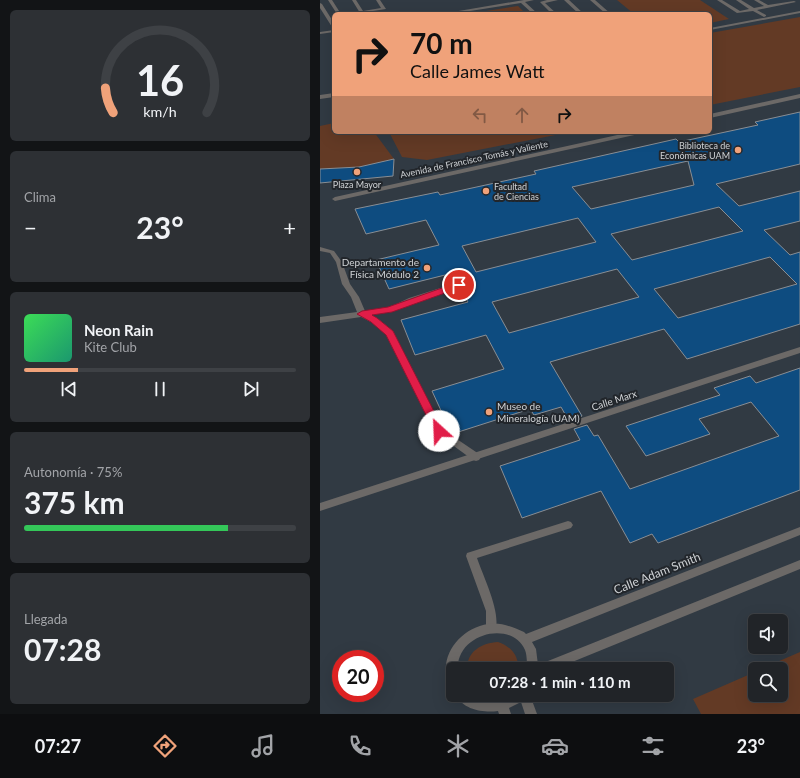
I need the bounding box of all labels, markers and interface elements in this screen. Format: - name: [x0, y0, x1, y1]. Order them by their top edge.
- text: 70 m: [410, 26, 473, 60]
- icon: right: [344, 28, 396, 80]
- text: 16: [136, 55, 184, 105]
- text: Calle James Watt: [410, 60, 544, 82]
- text: km/h: [143, 103, 177, 120]
- icon: left: [469, 104, 491, 126]
- icon: ahead: [511, 104, 533, 126]
- icon: right: [553, 104, 575, 126]
- street label: Avenida de Francisco Tomás y Valiente: [399, 138, 549, 180]
- place label: Biblioteca de Económicas UAM: [660, 140, 730, 161]
- marker: Biblioteca de Económicas UAM: [733, 145, 743, 155]
- marker: Plaza Mayor: [352, 167, 362, 177]
- place label: Plaza Mayor: [333, 179, 382, 190]
- place label: Facultad de Ciencias: [494, 181, 539, 202]
- marker: Facultad de Ciencias: [481, 186, 491, 196]
- text: Clima: [24, 189, 56, 205]
- text: 23°: [136, 209, 184, 245]
- text: −: [24, 214, 37, 241]
- text: +: [283, 214, 296, 241]
- place label: Departamento de Física Módulo 2: [342, 256, 419, 280]
- marker: Departamento de Física Módulo 2: [422, 263, 432, 273]
- pin: [442, 268, 476, 302]
- icon: arrive: [448, 274, 470, 296]
- text: Neon Rain: [84, 321, 153, 339]
- text: Kite Club: [84, 339, 137, 355]
- icon: previous: [58, 378, 80, 400]
- icon: pause: [149, 378, 171, 400]
- icon: next: [240, 378, 262, 400]
- street label: Calle Marx: [590, 387, 638, 413]
- place label: Museo de Mineralogía (UAM): [497, 400, 580, 424]
- marker: Museo de Mineralogía (UAM): [484, 407, 494, 417]
- position arrow: [418, 410, 460, 452]
- text: Autonomía · 75%: [24, 464, 122, 480]
- text: 375 km: [24, 484, 125, 520]
- street label: Calle Adam Smith: [611, 549, 703, 597]
- text: Llegada: [24, 611, 68, 627]
- map controls: [748, 614, 788, 702]
- button: sound: [748, 614, 788, 654]
- text: 07:28: [24, 631, 101, 667]
- speed limit sign: 20: [332, 650, 384, 702]
- button: search: [748, 662, 788, 702]
- text: 07:28 · 1 min · 110 m: [490, 673, 630, 691]
- icon: directions: [151, 732, 179, 760]
- icon: music: [249, 732, 277, 760]
- icon: phone: [346, 732, 374, 760]
- icon: climate: [444, 732, 472, 760]
- icon: car: [541, 732, 569, 760]
- icon: filters: [639, 732, 667, 760]
- text: 07:27: [35, 735, 81, 757]
- text: 23°: [737, 735, 765, 757]

